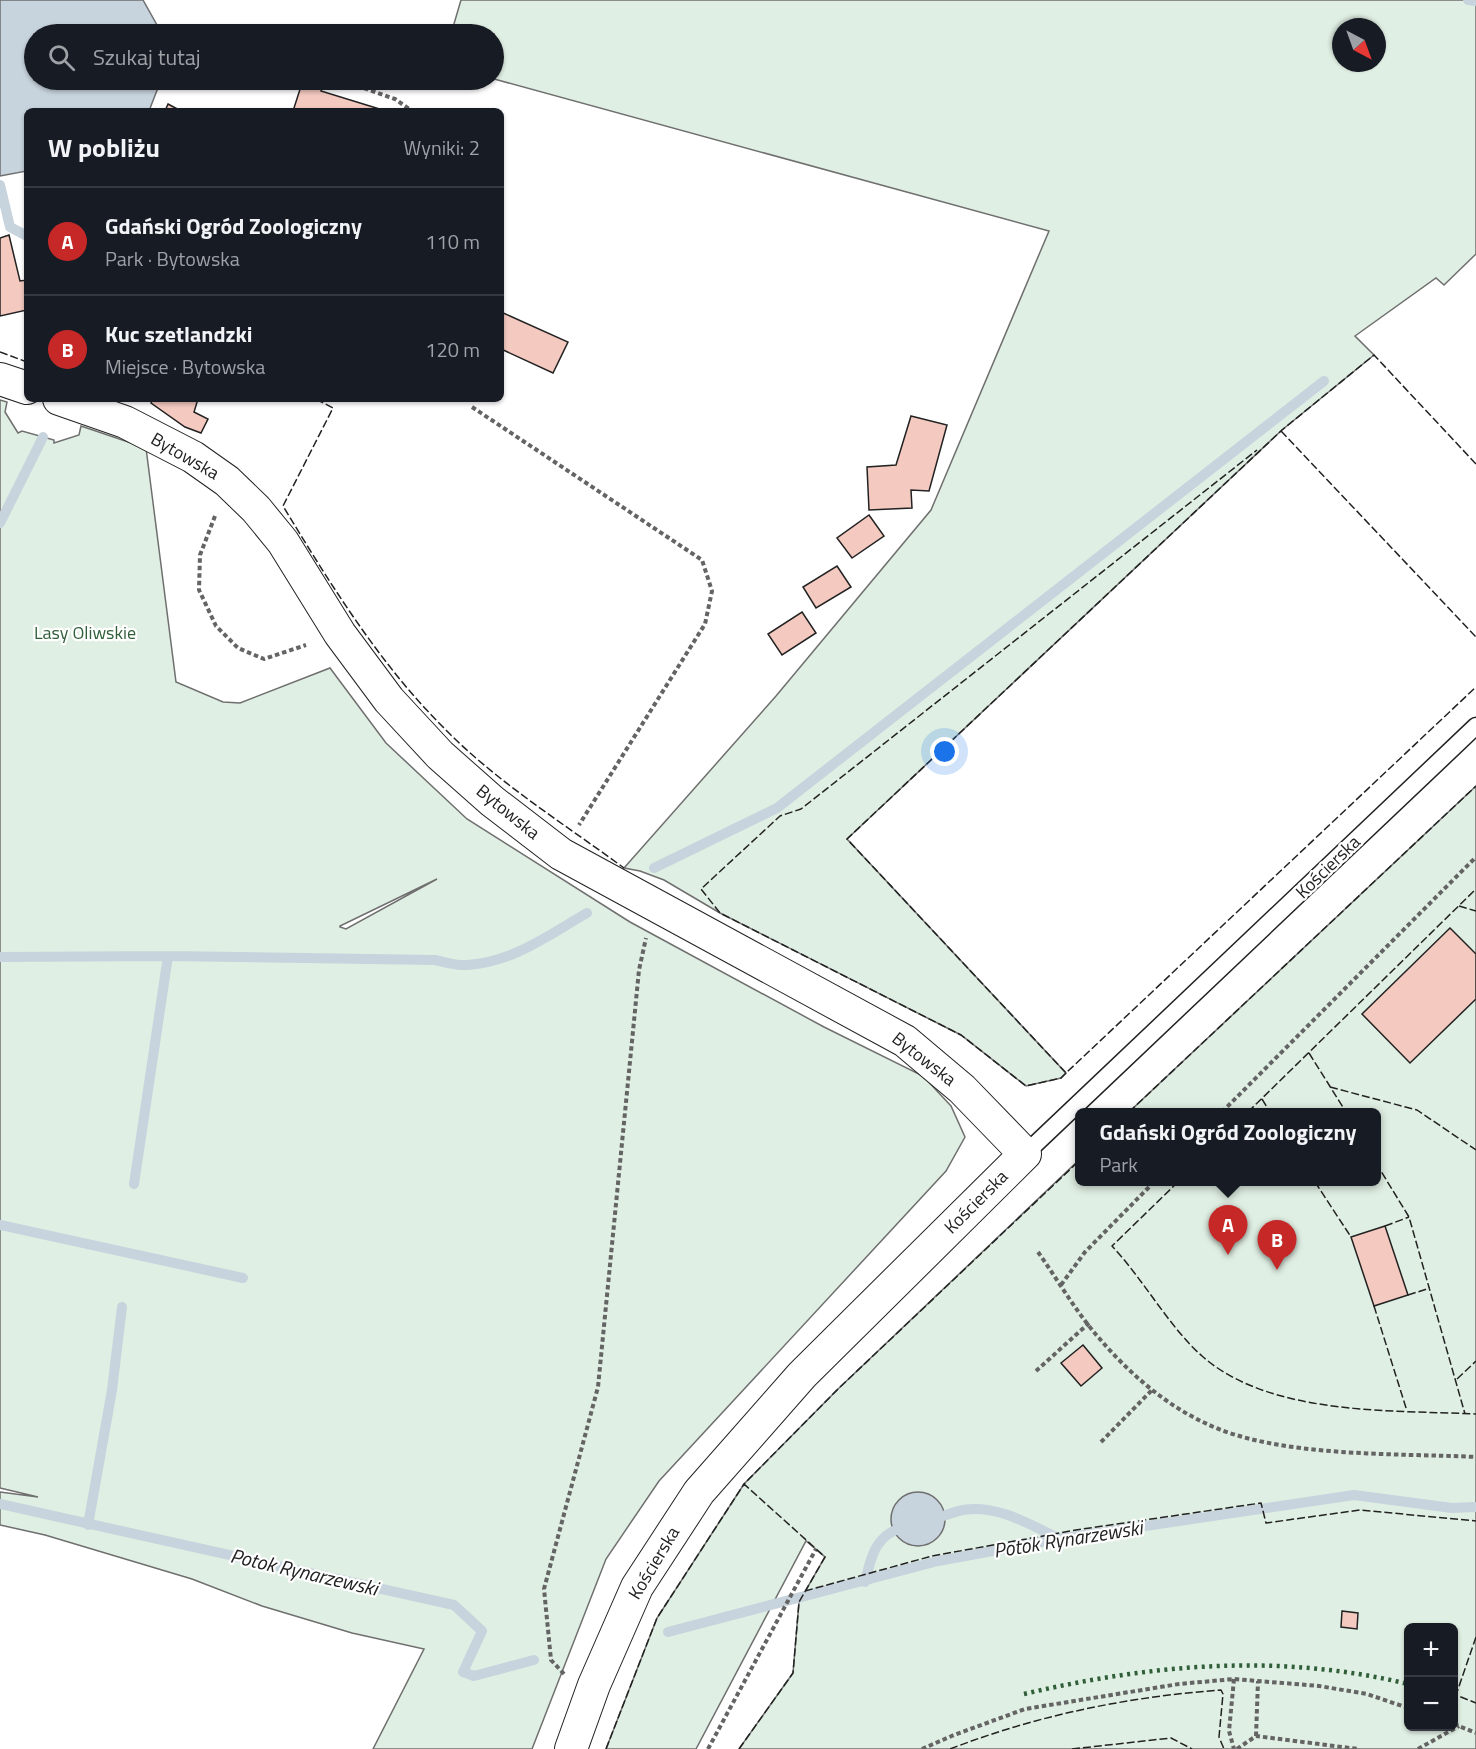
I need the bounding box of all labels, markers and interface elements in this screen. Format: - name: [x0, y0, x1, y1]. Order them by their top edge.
- north arrow: [1332, 18, 1386, 72]
- search box: [24, 24, 504, 90]
- text: Szukaj tutaj: [93, 40, 201, 74]
- icon: search: [45, 41, 78, 74]
- text: W pobliżu: [48, 128, 160, 167]
- text: Wyniki: 2: [404, 132, 480, 163]
- text: Gdański Ogród Zoologiczny: [105, 209, 362, 243]
- text: A: [61, 226, 74, 257]
- text: 110 m: [425, 226, 480, 257]
- text: Park · Bytowska: [105, 243, 240, 274]
- text: Kuc szetlandzki: [105, 317, 253, 351]
- text: B: [61, 334, 74, 365]
- text: 120 m: [425, 334, 480, 365]
- text: Miejsce · Bytowska: [105, 351, 265, 382]
- street label: Bytowska: [146, 425, 224, 486]
- park label: Lasy Oliwskie: [34, 619, 136, 646]
- your location: [930, 737, 959, 766]
- street label: Bytowska: [471, 778, 546, 846]
- street label: Kościerska: [1289, 829, 1366, 904]
- street label: Bytowska: [886, 1025, 962, 1092]
- popup: [1075, 1108, 1381, 1186]
- text: Gdański Ogród Zoologiczny: [1100, 1115, 1356, 1149]
- text: Park: [1100, 1149, 1138, 1180]
- street label: Kościerska: [937, 1163, 1014, 1240]
- pin: A: [1208, 1206, 1248, 1255]
- pin: B: [1258, 1220, 1296, 1270]
- water label: Potok Rynarzewski: [991, 1511, 1147, 1566]
- street label: Kościerska: [621, 1521, 686, 1604]
- water label: Potok Rynarzewski: [227, 1539, 384, 1604]
- map controls: [1404, 1623, 1458, 1731]
- button: +: [1404, 1623, 1458, 1677]
- button: −: [1404, 1677, 1458, 1731]

